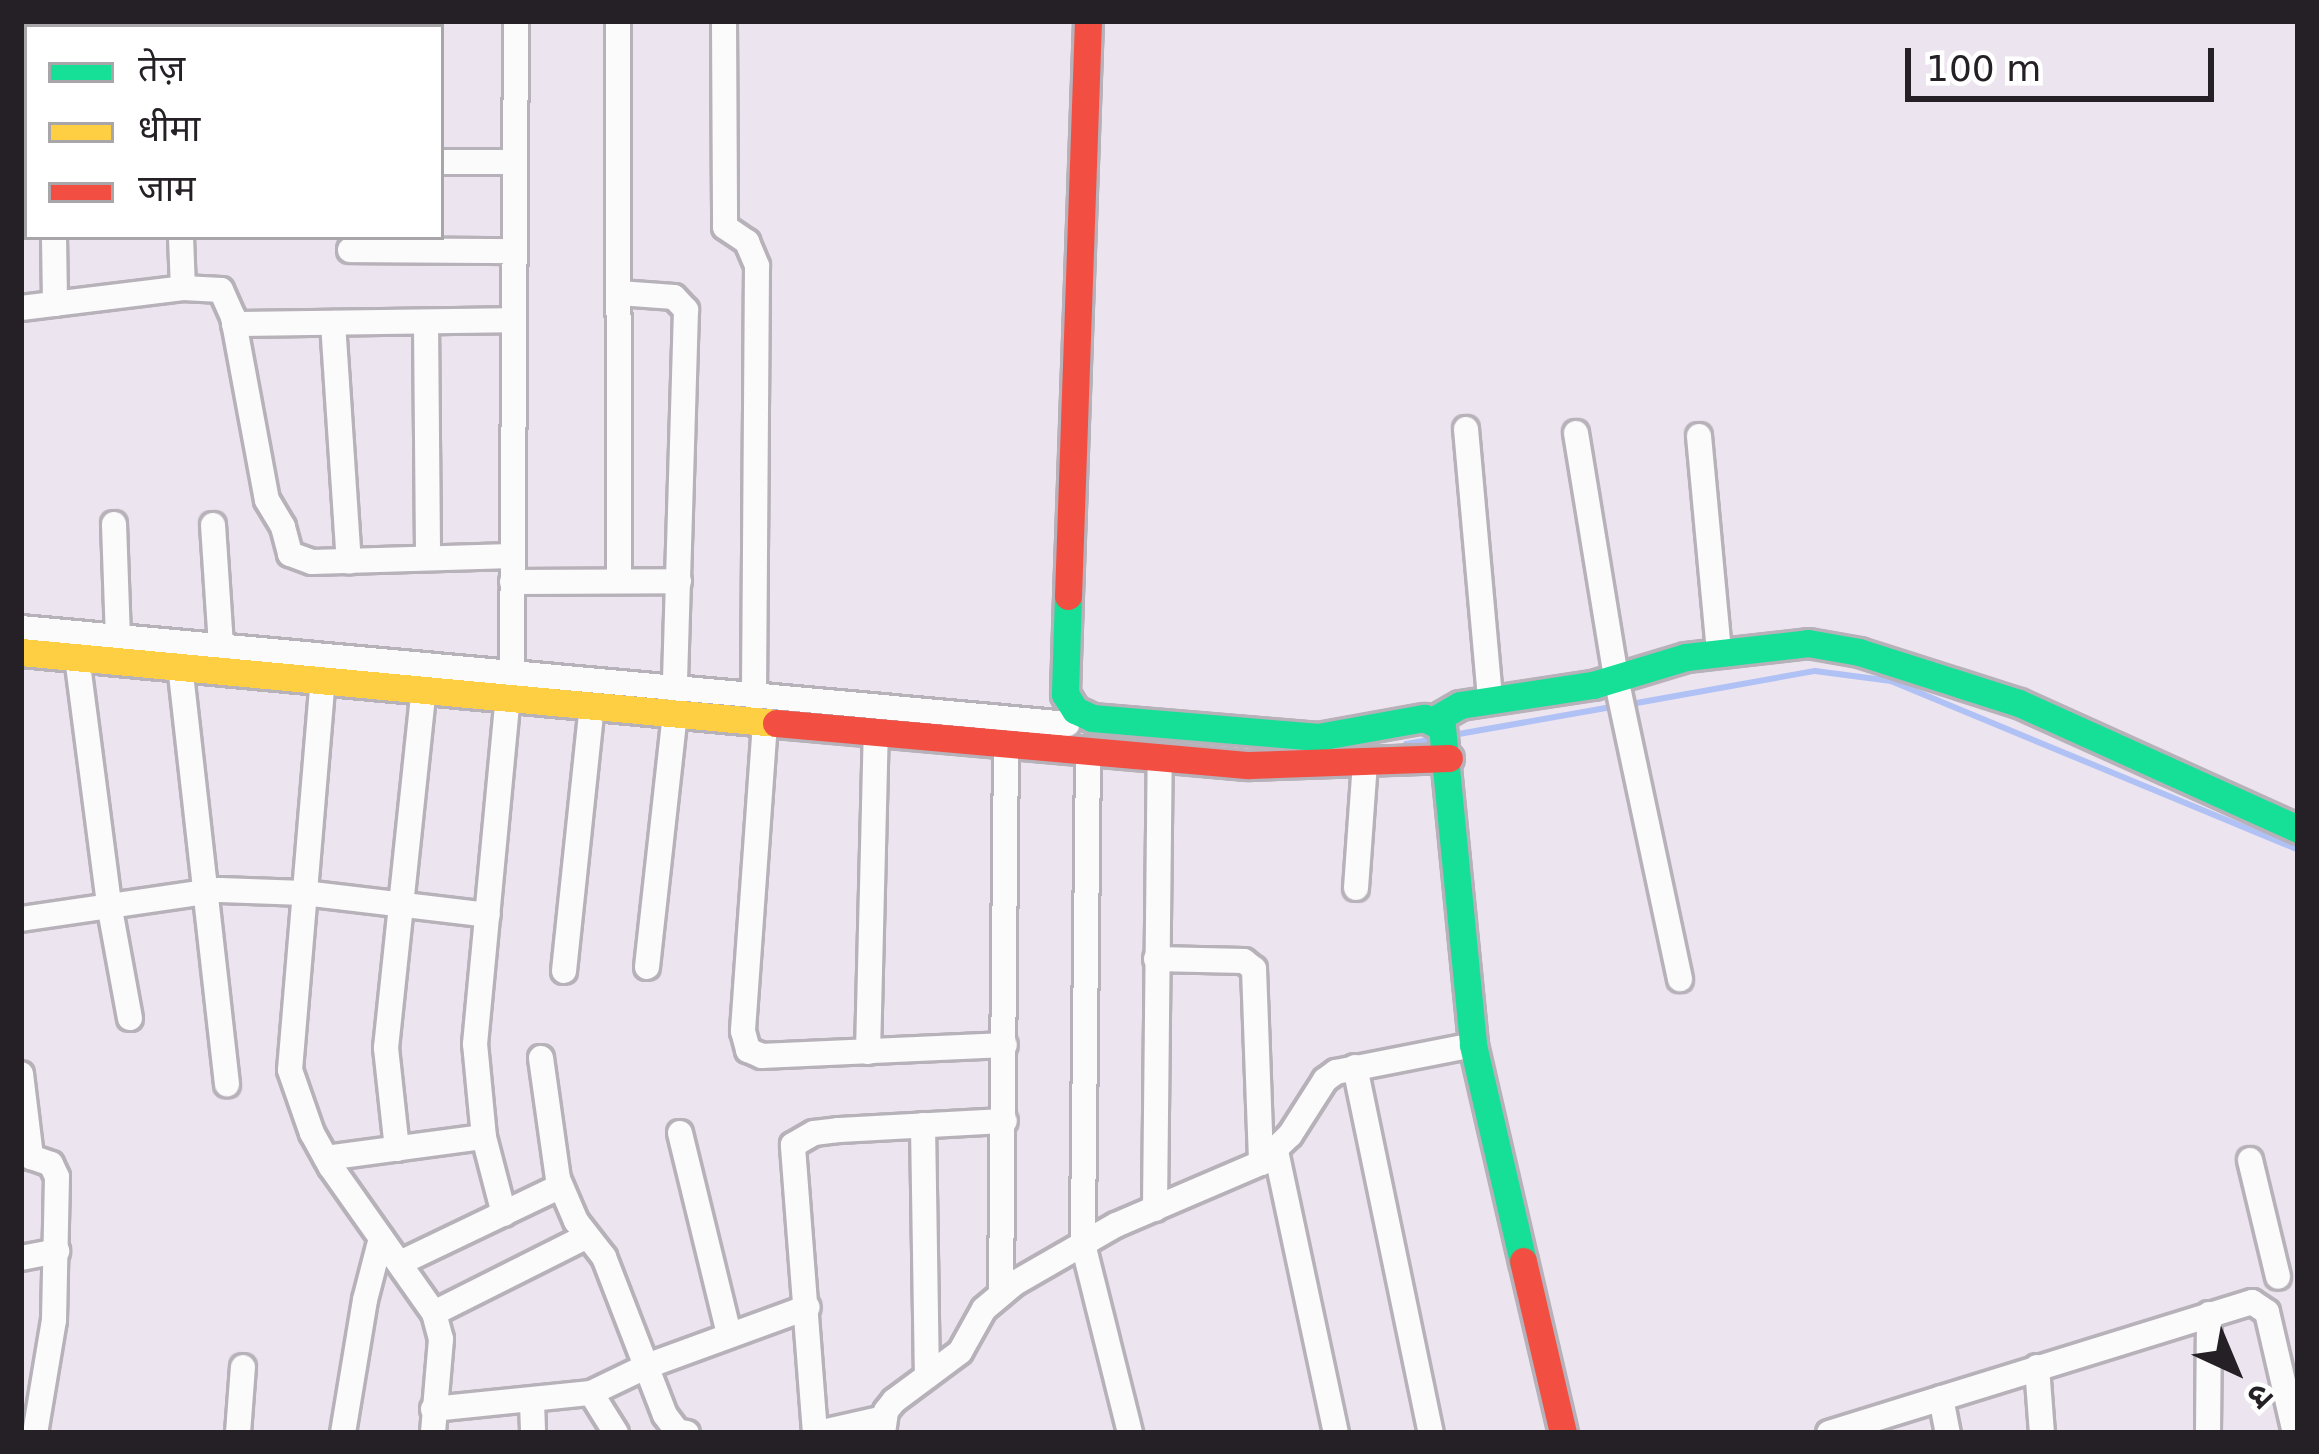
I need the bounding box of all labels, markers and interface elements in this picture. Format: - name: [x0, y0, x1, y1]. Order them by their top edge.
- legend: [24, 24, 444, 240]
- scale bar: [1911, 24, 2220, 98]
- text: तेज़: [138, 48, 185, 89]
- text: 100 m: [1926, 48, 2041, 89]
- text: धीमा: [138, 108, 200, 149]
- text: जाम: [138, 168, 196, 209]
- north arrow: [2175, 1310, 2295, 1430]
- text: उ: [2240, 1376, 2281, 1417]

